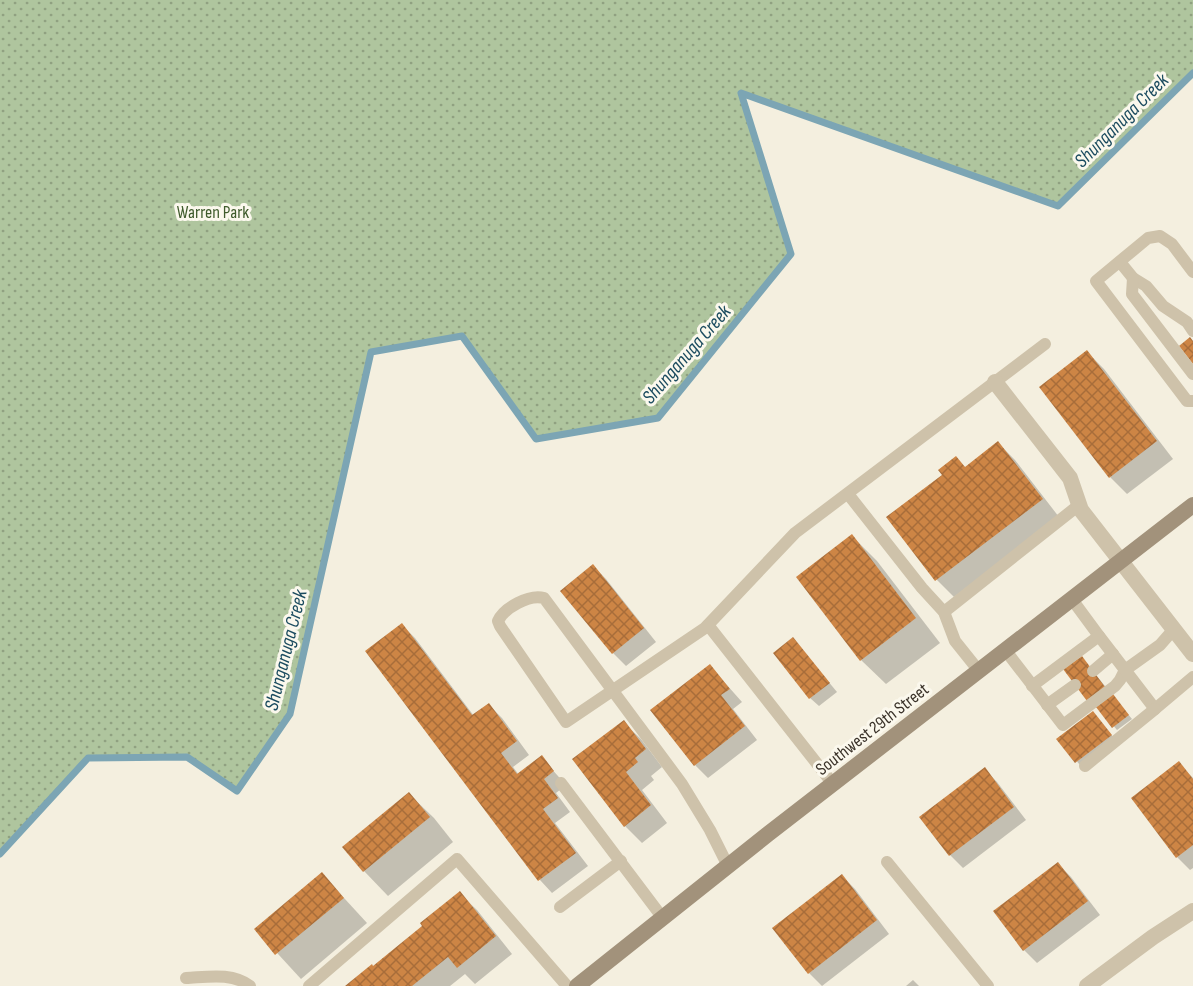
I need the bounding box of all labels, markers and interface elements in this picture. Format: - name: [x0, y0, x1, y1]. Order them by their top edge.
- water label: Shunganuga Creek: [1070, 68, 1174, 173]
- park label: Warren Park: [177, 202, 249, 223]
- water label: Shunganuga Creek: [637, 300, 737, 409]
- water label: Shunganuga Creek: [259, 587, 313, 713]
- street label: Southwest 29th Street: [812, 678, 933, 780]

